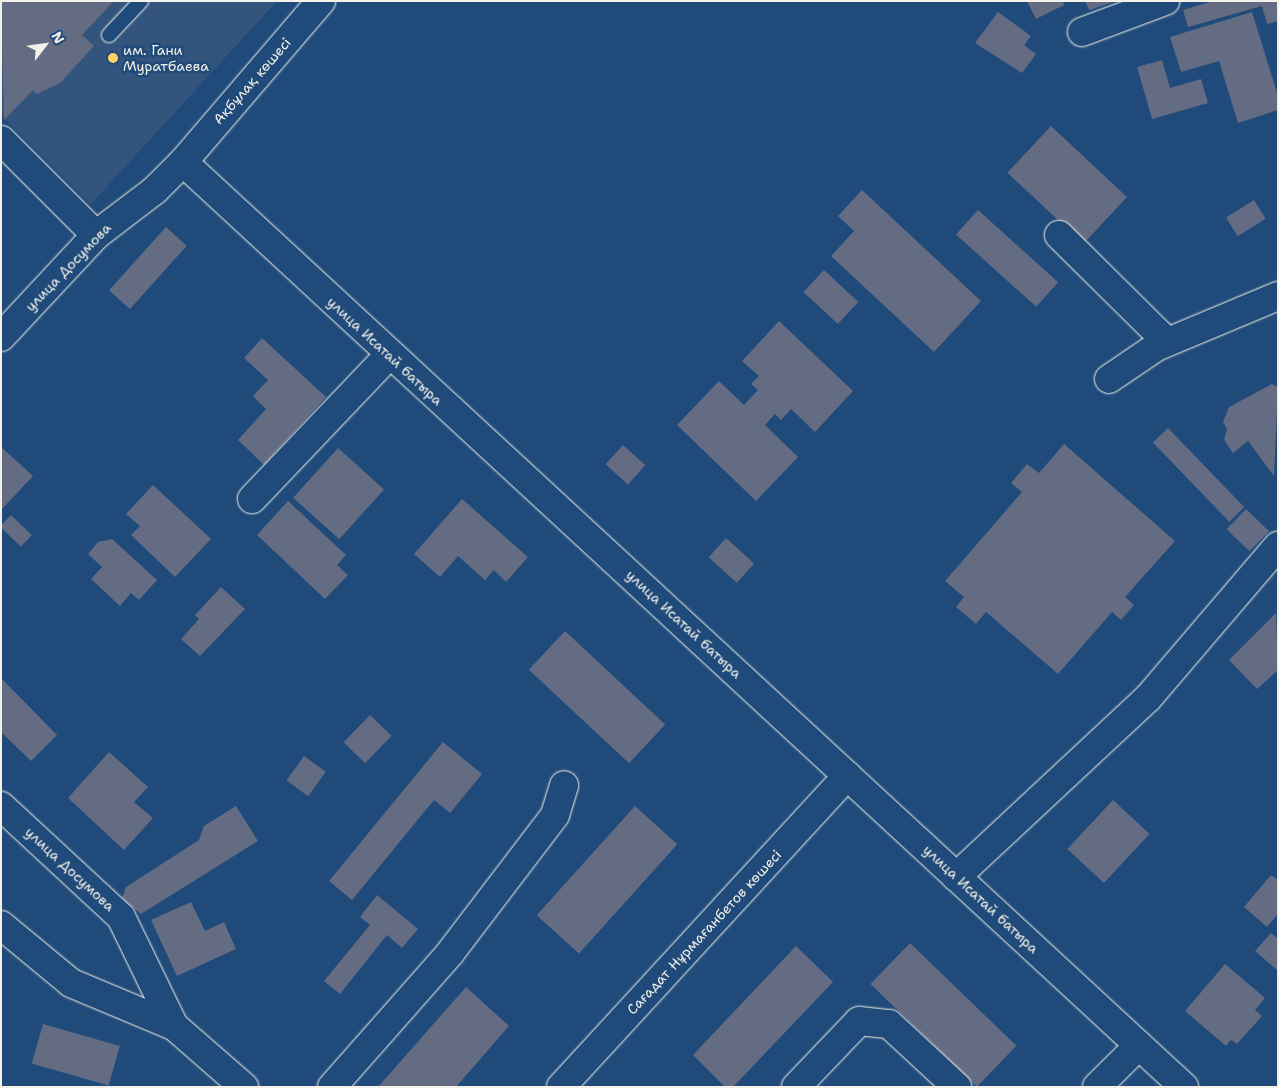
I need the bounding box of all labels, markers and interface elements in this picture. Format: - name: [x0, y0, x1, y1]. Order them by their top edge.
- north arrow: [20, 20, 70, 70]
- text: N: [47, 28, 69, 47]
- street label: Ақбұлақ көшесі: [210, 34, 294, 128]
- place label: им. Гани Муратбаева: [123, 42, 209, 74]
- marker: им. Гани Муратбаева: [107, 52, 119, 64]
- street label: улица Досумова: [22, 219, 114, 315]
- street label: улица Исатай батыра: [324, 293, 446, 409]
- street label: улица Исатай батыра: [623, 566, 745, 682]
- street label: улица Досумова: [22, 823, 118, 915]
- street label: улица Исатай батыра: [920, 841, 1042, 957]
- street label: Сағадат Нұрмағанбетов көшесі: [623, 846, 785, 1018]

